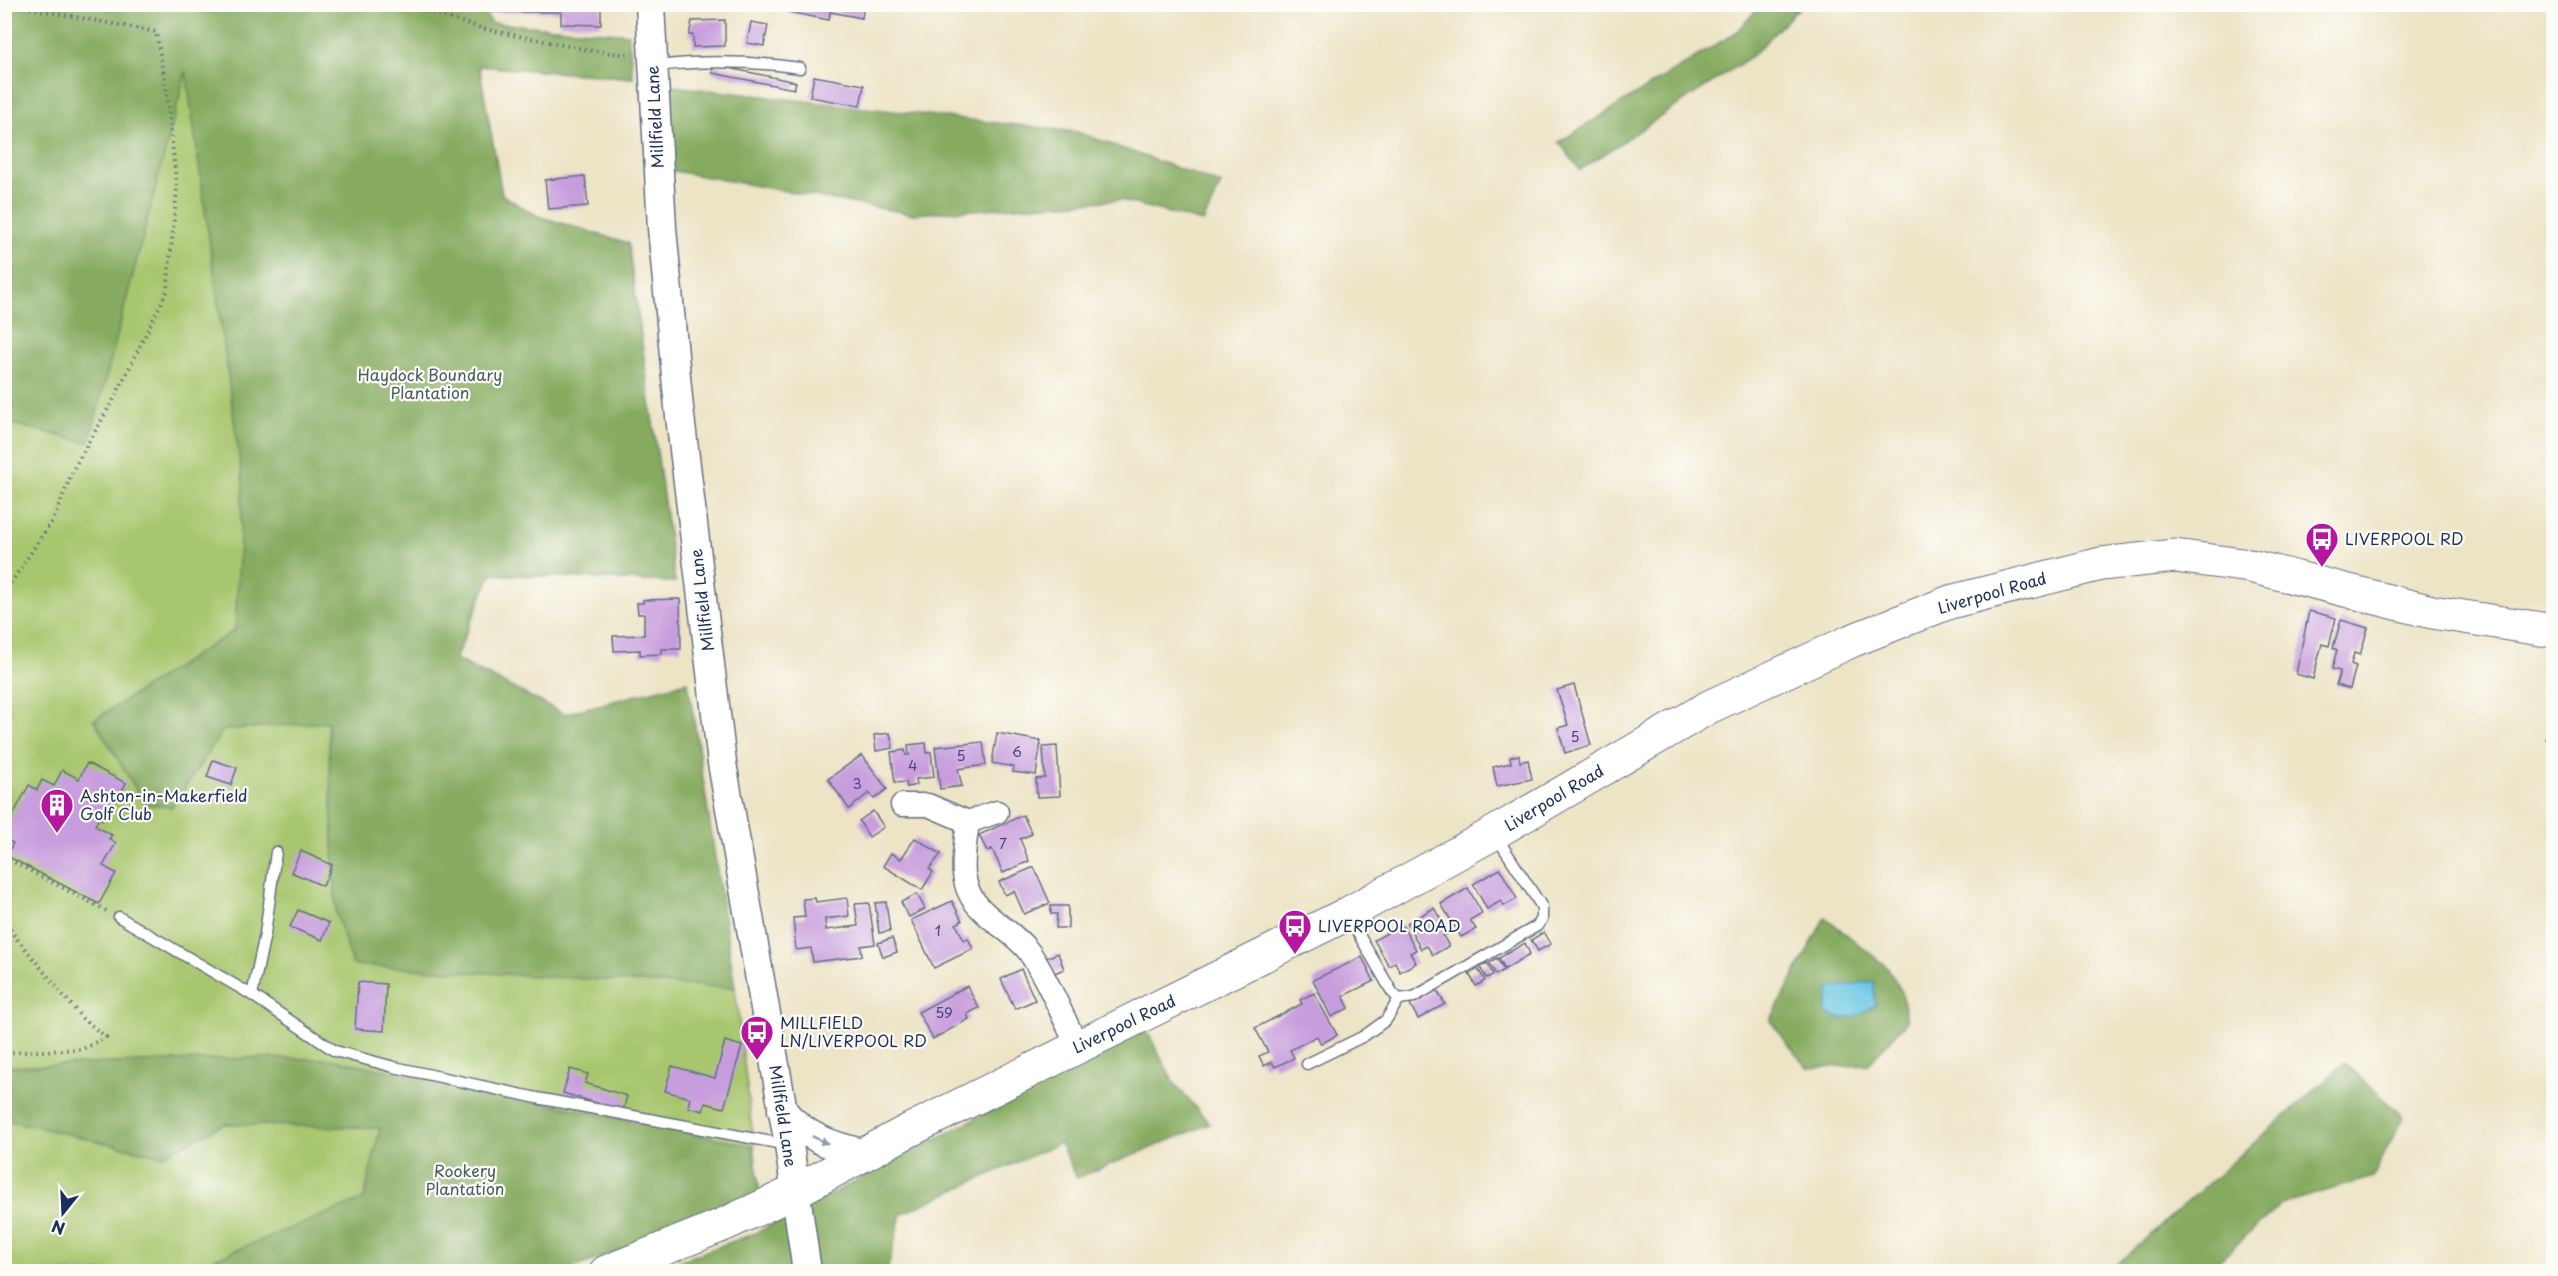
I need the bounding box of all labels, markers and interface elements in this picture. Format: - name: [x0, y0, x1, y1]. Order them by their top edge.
- street label: Millfield Lane: [639, 65, 669, 169]
- park label: Haydock Boundary Plantation: [358, 362, 502, 404]
- bus stop icon: LIVERPOOL RD: [2304, 521, 2340, 568]
- place label: LIVERPOOL RD: [2345, 526, 2464, 550]
- street label: Millfield Lane: [683, 548, 719, 653]
- street label: Liverpool Road: [1934, 565, 2049, 619]
- house number: 5: [1570, 726, 1580, 747]
- house number: 6: [1012, 741, 1022, 762]
- house number: 5: [956, 745, 966, 766]
- house number: 4: [908, 755, 918, 776]
- street label: Liverpool Road: [1499, 758, 1608, 836]
- house number: 3: [852, 773, 862, 794]
- place label: Ashton-in-Makerfield Golf Club: [80, 783, 247, 825]
- building icon: Ashton-in-Makerfield Golf Club: [39, 787, 75, 834]
- house number: 7: [999, 833, 1007, 854]
- bus stop icon: LIVERPOOL ROAD: [1277, 908, 1313, 955]
- place label: LIVERPOOL ROAD: [1318, 913, 1461, 937]
- house number: 1: [935, 920, 941, 941]
- street label: Liverpool Road: [1068, 988, 1179, 1058]
- house number: 59: [935, 1002, 953, 1023]
- place label: MILLFIELD LN/LIVERPOOL RD: [780, 1010, 927, 1052]
- bus stop icon: MILLFIELD LN/LIVERPOOL RD: [739, 1014, 775, 1061]
- street label: Millfield Lane: [764, 1063, 804, 1169]
- one-way arrow: [811, 1136, 828, 1145]
- park label: Rookery Plantation: [426, 1158, 504, 1200]
- north arrow: [33, 1183, 93, 1243]
- text: N: [48, 1215, 68, 1242]

